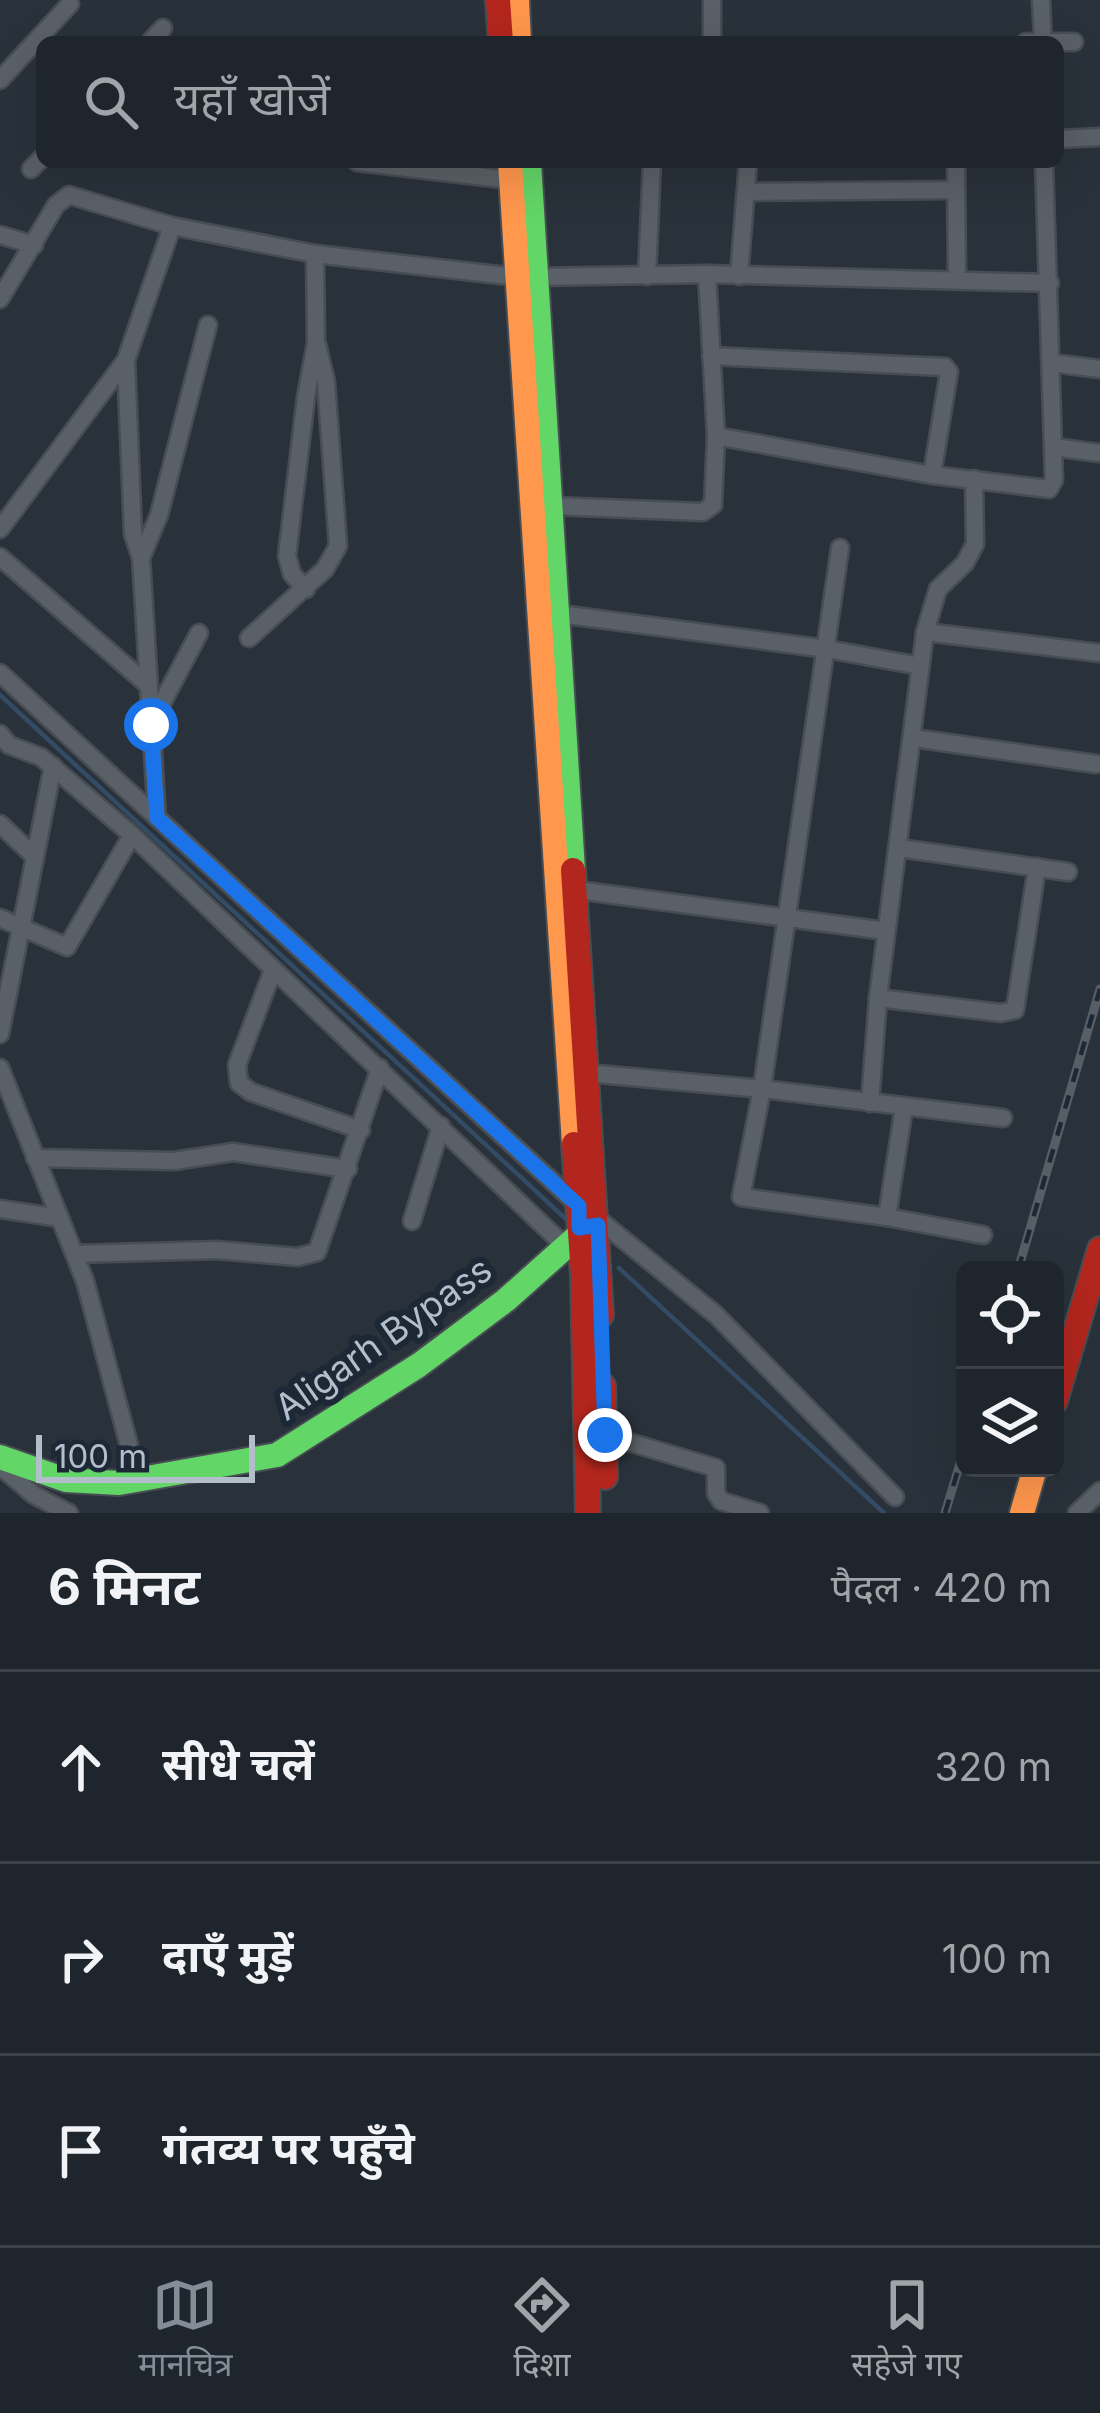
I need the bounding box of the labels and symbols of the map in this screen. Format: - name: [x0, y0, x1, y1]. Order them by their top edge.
- route start: [124, 698, 178, 752]
- street label: Aligarh Bypass: [266, 1247, 500, 1429]
- route end: [578, 1408, 632, 1462]
- scale bar: [36, 1429, 255, 1482]

